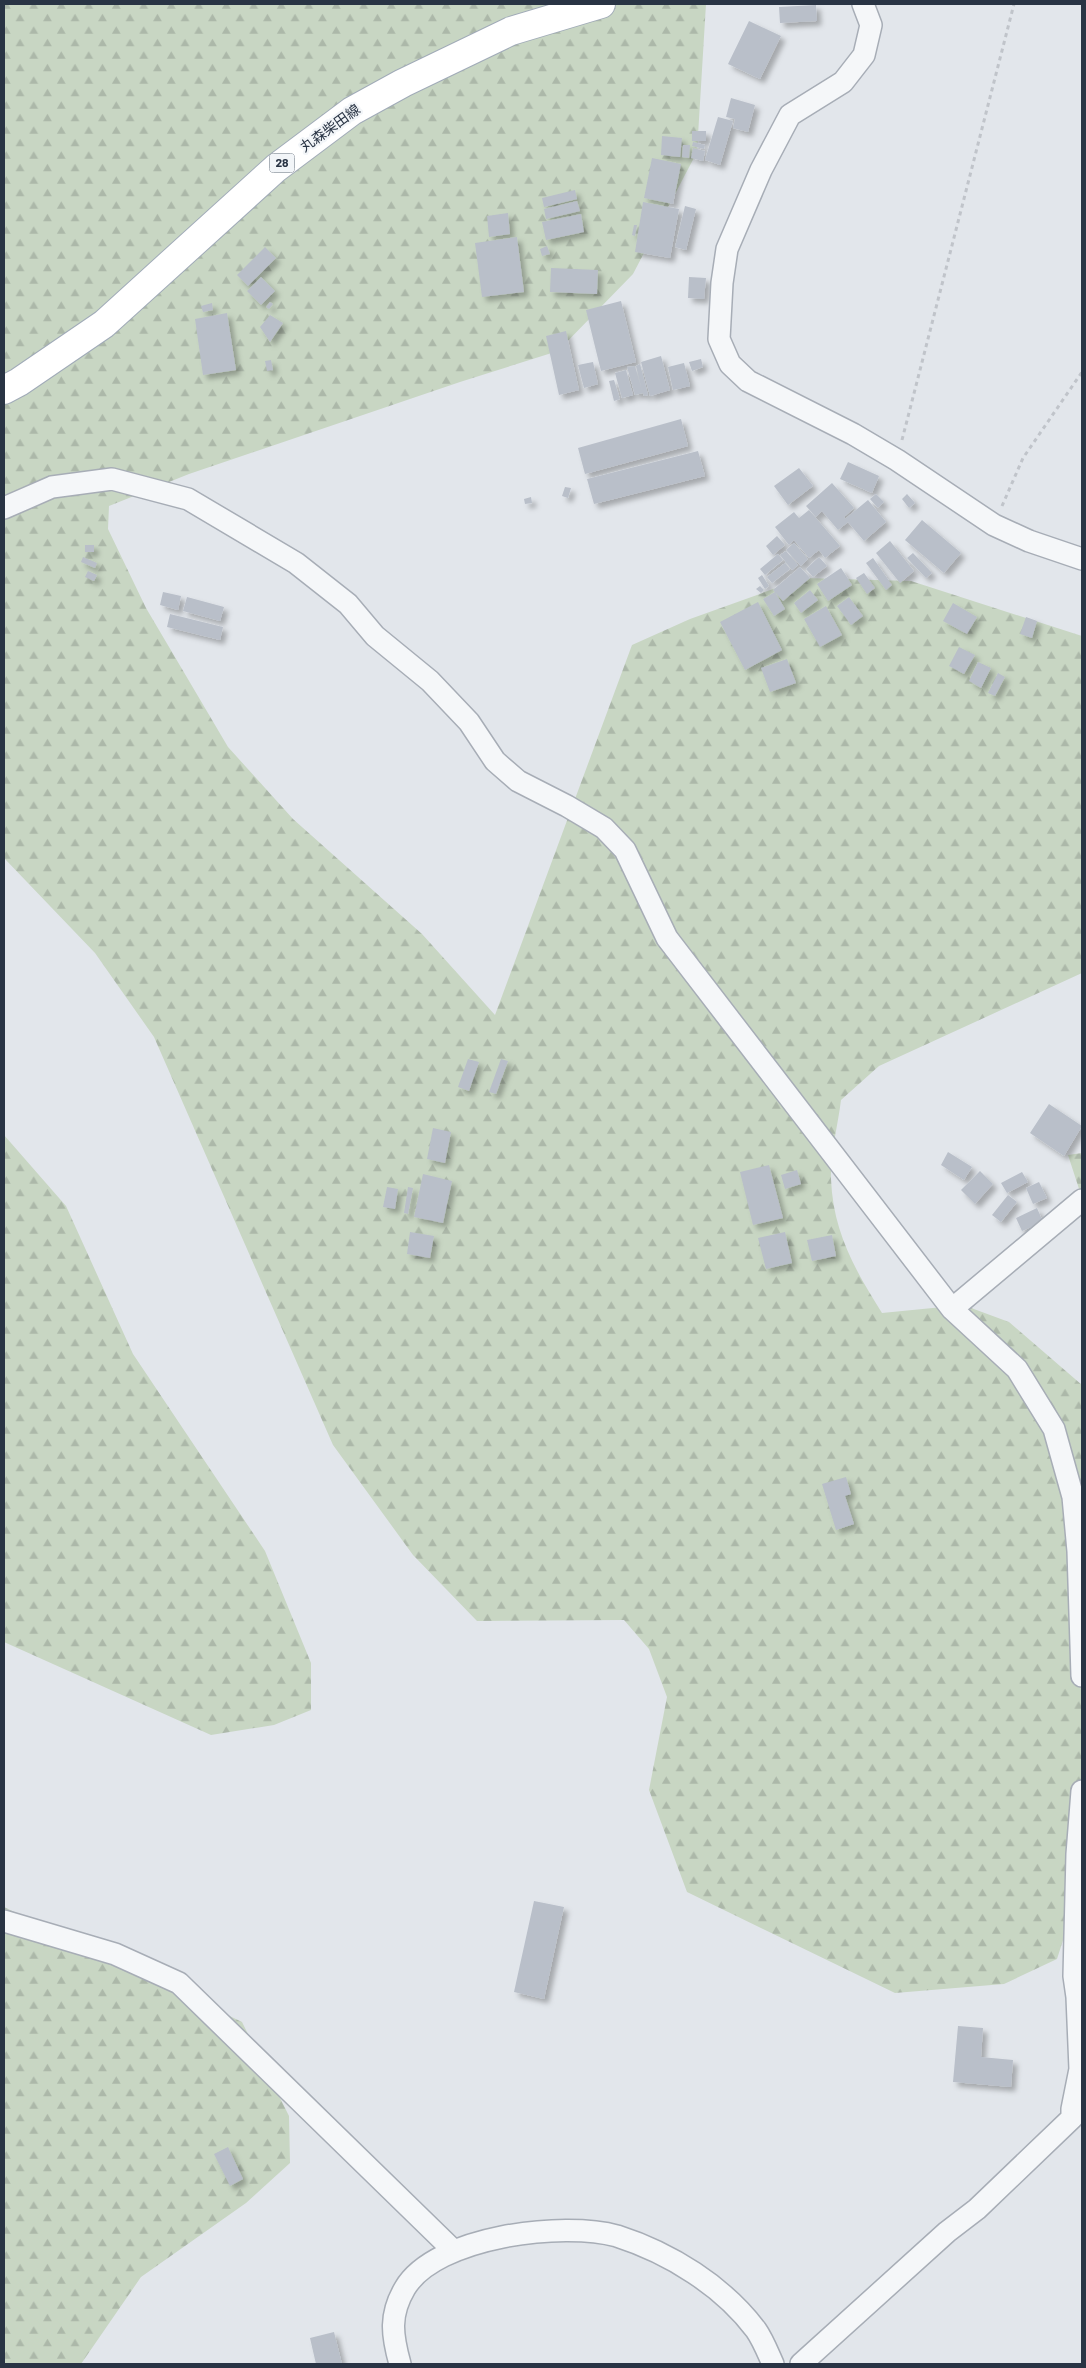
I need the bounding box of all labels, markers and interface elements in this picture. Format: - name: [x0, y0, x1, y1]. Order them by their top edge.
- street label: 丸森柴田線: [296, 100, 363, 155]
- road number: 28: [270, 154, 294, 172]

